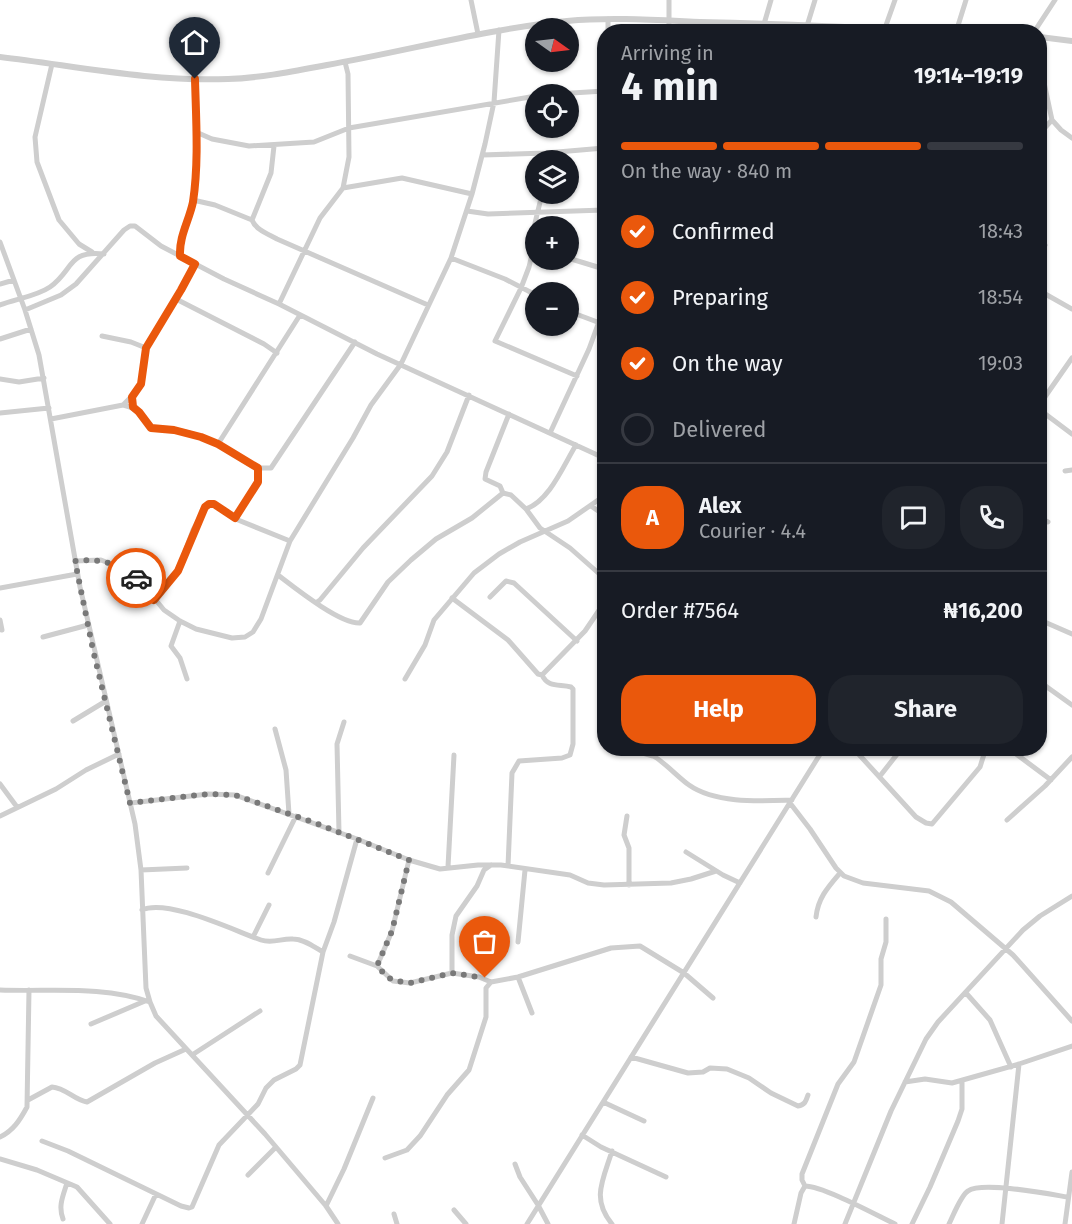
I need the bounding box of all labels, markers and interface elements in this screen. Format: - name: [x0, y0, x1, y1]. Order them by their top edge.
- pin: [169, 17, 220, 79]
- north arrow: [525, 18, 579, 72]
- map controls: [525, 18, 579, 336]
- icon: home: [178, 26, 211, 59]
- text: Arriving in: [621, 41, 714, 65]
- text: 19:14–19:19: [914, 62, 1023, 89]
- text: 4 min: [621, 64, 719, 110]
- button: locate: [525, 84, 579, 138]
- button: layers: [525, 150, 579, 204]
- text: On the way · 840 m: [621, 159, 792, 183]
- icon: check: [621, 215, 654, 248]
- button: +: [525, 216, 579, 270]
- text: Confirmed: [672, 218, 775, 245]
- text: 18:43: [978, 219, 1023, 243]
- icon: check: [621, 281, 654, 314]
- button: −: [525, 282, 579, 336]
- text: Preparing: [672, 284, 768, 311]
- text: 18:54: [978, 285, 1023, 309]
- icon: check: [621, 347, 654, 380]
- text: On the way: [672, 350, 783, 377]
- text: 19:03: [978, 351, 1023, 375]
- text: Delivered: [672, 416, 767, 443]
- button: chat: [882, 486, 945, 549]
- button: phone: [960, 486, 1023, 549]
- text: Alex: [699, 492, 742, 519]
- text: A: [646, 504, 659, 531]
- text: Courier · 4.4: [699, 519, 806, 543]
- courier: [106, 548, 166, 608]
- icon: car: [120, 562, 153, 595]
- text: Order #7564: [621, 597, 739, 624]
- text: ₦16,200: [944, 597, 1023, 624]
- button: Help: [621, 675, 816, 744]
- button: Share: [828, 675, 1023, 744]
- pin: [459, 916, 510, 978]
- icon: bag: [468, 925, 501, 958]

